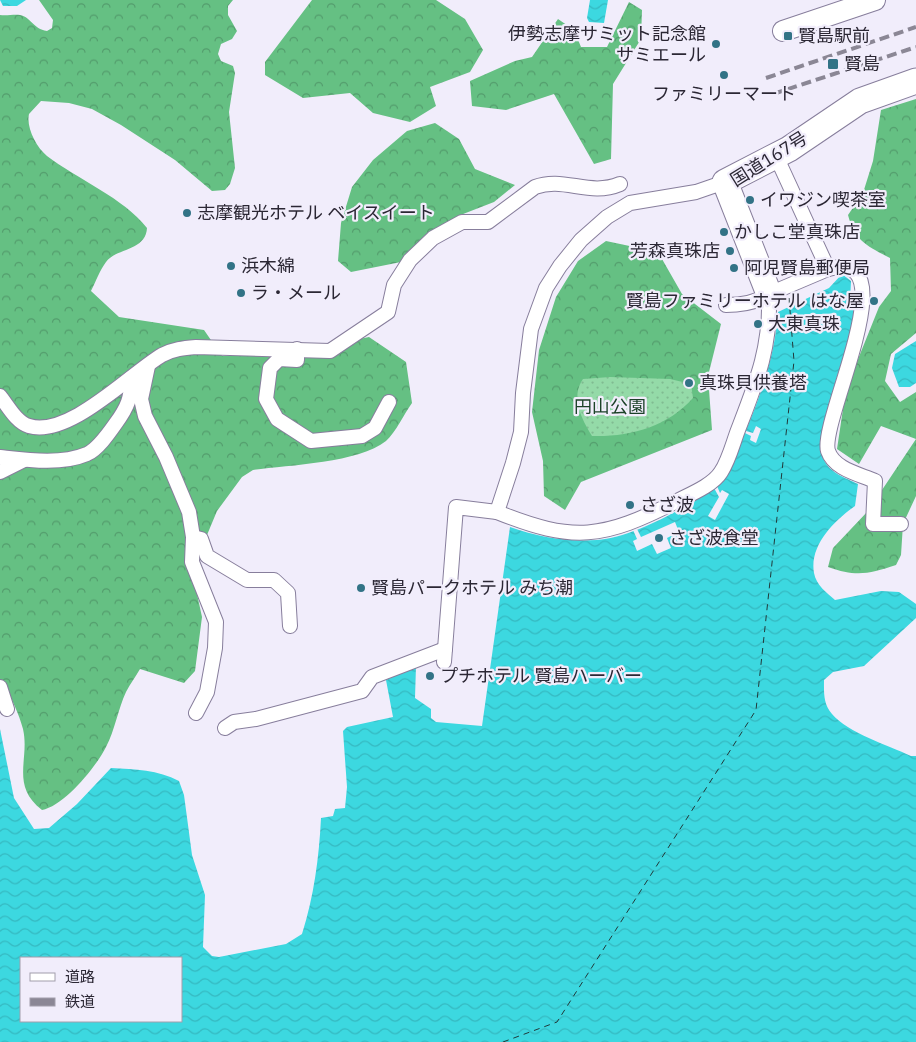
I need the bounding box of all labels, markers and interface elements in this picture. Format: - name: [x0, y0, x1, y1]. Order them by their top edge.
- place label: 伊勢志摩サミット記念館 サミエール: [508, 22, 706, 66]
- place label: 賢島駅前: [798, 24, 870, 47]
- marker: 賢島駅前: [782, 30, 794, 42]
- marker: 伊勢志摩サミット記念館 サミエール: [710, 38, 722, 50]
- place label: 賢島: [844, 52, 880, 75]
- marker: 賢島: [826, 57, 840, 71]
- marker: ファミリーマート: [718, 69, 730, 81]
- place label: ファミリーマート: [652, 82, 796, 105]
- street label: 国道167号: [726, 126, 811, 191]
- place label: イワジン喫茶室: [760, 188, 886, 211]
- marker: イワジン喫茶室: [744, 194, 756, 206]
- place label: 志摩観光ホテル ベイスイート: [197, 201, 435, 224]
- marker: 志摩観光ホテル ベイスイート: [181, 207, 193, 219]
- place label: かしこ堂真珠店: [734, 220, 860, 243]
- marker: かしこ堂真珠店: [718, 226, 730, 238]
- place label: 芳森真珠店: [630, 239, 720, 262]
- marker: 芳森真珠店: [724, 245, 736, 257]
- place label: 浜木綿: [241, 254, 295, 277]
- place label: 阿児賢島郵便局: [744, 256, 870, 279]
- marker: 浜木綿: [225, 260, 237, 272]
- marker: 阿児賢島郵便局: [728, 262, 740, 274]
- place label: ラ・メール: [251, 281, 341, 304]
- marker: ラ・メール: [235, 287, 247, 299]
- place label: 賢島ファミリーホテル はな屋: [626, 289, 864, 312]
- marker: 賢島ファミリーホテル はな屋: [868, 295, 880, 307]
- place label: 大東真珠: [768, 312, 840, 335]
- marker: 大東真珠: [752, 318, 764, 330]
- place label: 真珠貝供養塔: [699, 371, 807, 394]
- marker: 真珠貝供養塔: [683, 377, 695, 389]
- park label: 円山公園: [574, 395, 646, 418]
- place label: さざ波: [640, 493, 694, 516]
- marker: さざ波: [624, 499, 636, 511]
- place label: さざ波食堂: [669, 526, 759, 549]
- marker: さざ波食堂: [653, 532, 665, 544]
- place label: 賢島パークホテル みち潮: [371, 576, 573, 599]
- marker: 賢島パークホテル みち潮: [355, 582, 367, 594]
- place label: プチホテル 賢島ハーバー: [440, 664, 642, 687]
- marker: プチホテル 賢島ハーバー: [424, 670, 436, 682]
- legend: [20, 957, 182, 1022]
- text: 道路: [65, 967, 95, 986]
- text: 鉄道: [65, 992, 95, 1011]

